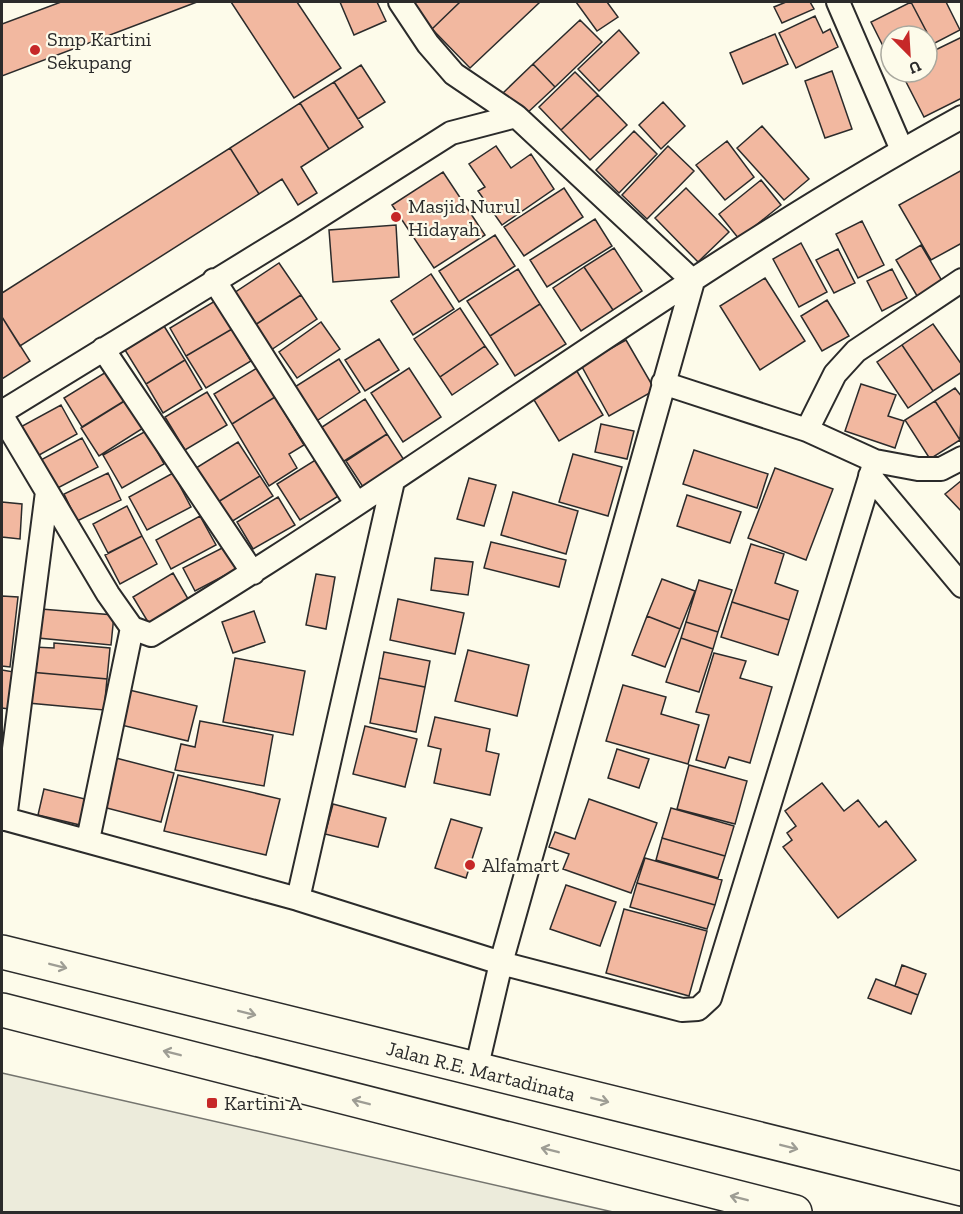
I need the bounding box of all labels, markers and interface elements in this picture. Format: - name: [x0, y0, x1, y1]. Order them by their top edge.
- north arrow: [879, 24, 939, 84]
- place label: Smp Kartini Sekupang: [47, 27, 152, 74]
- marker: Smp Kartini Sekupang: [28, 43, 42, 57]
- text: U: [905, 56, 924, 78]
- place label: Masjid Nurul Hidayah: [408, 194, 521, 241]
- marker: Masjid Nurul Hidayah: [389, 210, 403, 224]
- place label: Alfamart: [482, 853, 560, 877]
- marker: Alfamart: [463, 858, 477, 872]
- one-way arrow: [48, 960, 67, 972]
- one-way arrow: [238, 1008, 257, 1020]
- street label: Jalan R.E. Martadinata: [384, 1036, 578, 1106]
- one-way arrow: [163, 1047, 182, 1059]
- place label: Kartini A: [224, 1091, 303, 1115]
- one-way arrow: [352, 1095, 371, 1107]
- one-way arrow: [590, 1095, 609, 1107]
- marker: Kartini A: [205, 1096, 219, 1110]
- one-way arrow: [779, 1141, 798, 1153]
- one-way arrow: [541, 1143, 560, 1155]
- one-way arrow: [730, 1192, 749, 1203]

